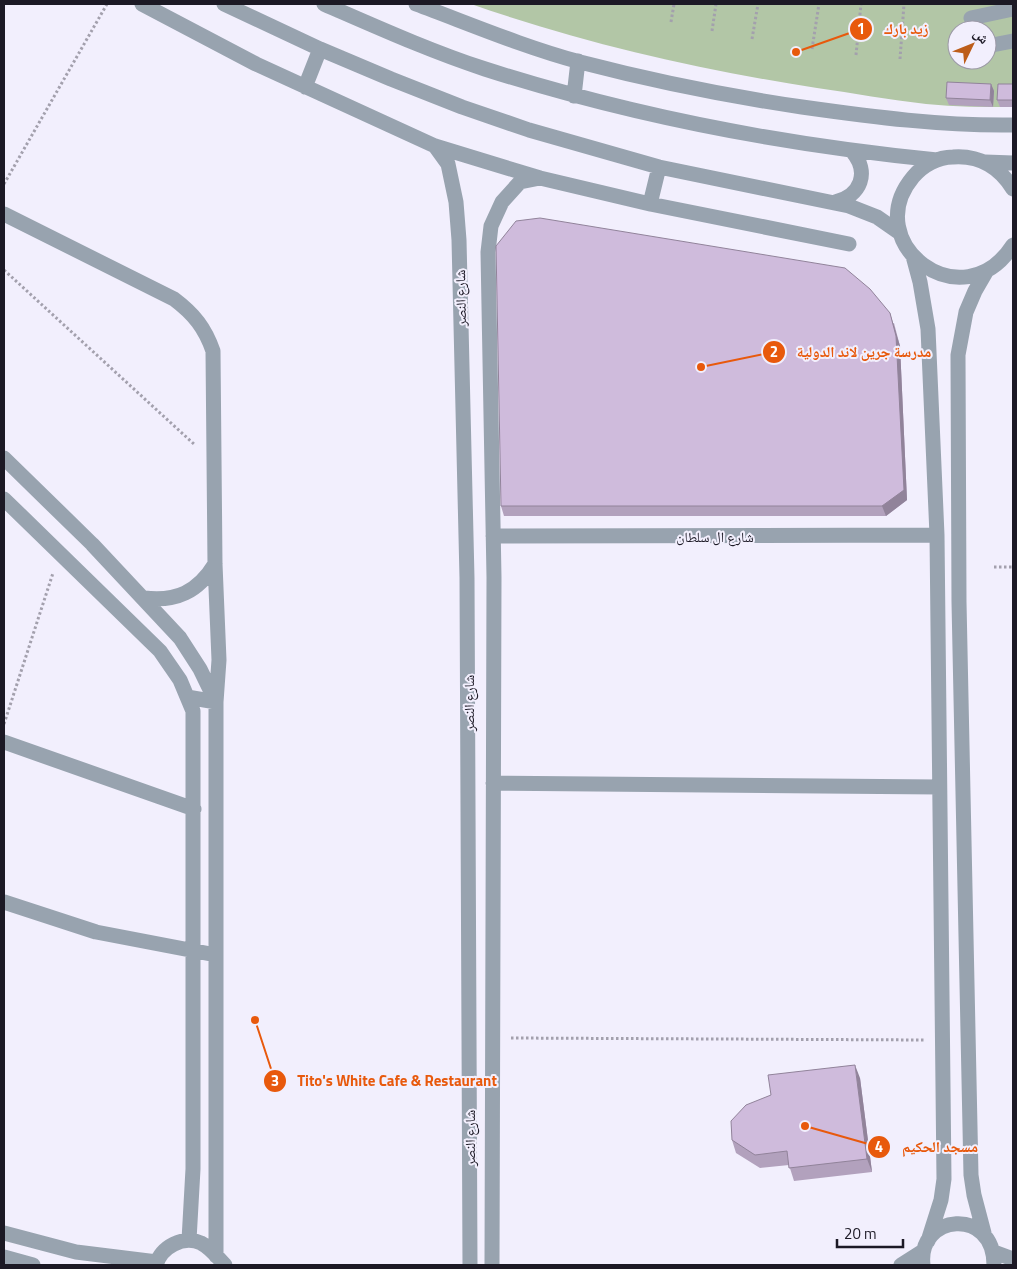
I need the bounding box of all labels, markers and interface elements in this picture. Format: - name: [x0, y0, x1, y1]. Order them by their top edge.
- callout: زيد بارك: [849, 14, 939, 44]
- text: 1: [857, 17, 865, 40]
- text: زيد بارك: [884, 17, 929, 40]
- north arrow: [947, 20, 997, 70]
- text: ش: [969, 23, 995, 48]
- street label: شارع النصر: [449, 270, 471, 327]
- callout: مدرسة جرين لاند الدولية: [762, 337, 941, 367]
- text: 2: [770, 340, 778, 363]
- text: مدرسة جرين لاند الدولية: [797, 340, 931, 363]
- street label: شارع ال سلطان: [676, 526, 754, 547]
- street label: شارع النصر: [458, 675, 479, 732]
- callout: Tito's White Cafe & Restaurant: [262, 1066, 507, 1096]
- text: 3: [271, 1069, 279, 1092]
- text: Tito's White Cafe & Restaurant: [297, 1069, 497, 1092]
- street label: شارع النصر: [459, 1110, 480, 1167]
- callout: مسجد الحكيم: [867, 1132, 988, 1162]
- text: 4: [875, 1135, 883, 1158]
- text: مسجد الحكيم: [902, 1135, 978, 1158]
- scale bar: [837, 1216, 903, 1248]
- text: 20 m: [844, 1222, 877, 1245]

